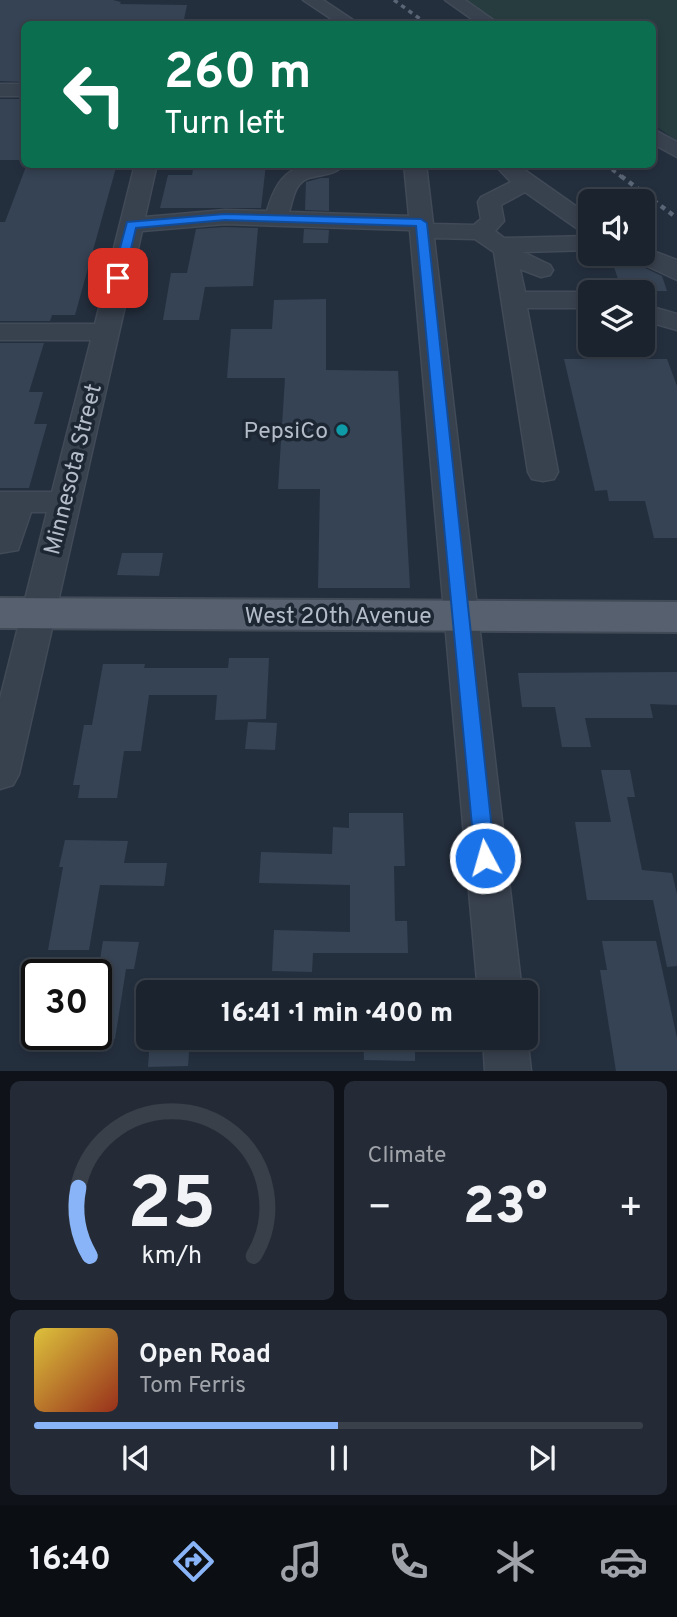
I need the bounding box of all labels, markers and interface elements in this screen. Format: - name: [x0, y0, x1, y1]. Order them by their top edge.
- text: 260 m: [164, 44, 311, 106]
- icon: left: [49, 49, 140, 140]
- text: Turn left: [164, 105, 285, 145]
- map controls: [578, 189, 655, 357]
- button: sound: [578, 189, 655, 266]
- pin: [88, 248, 148, 308]
- icon: arrive: [99, 259, 137, 297]
- button: layers: [578, 280, 655, 357]
- street label: Minnesota Street: [39, 381, 110, 558]
- place label: PepsiCo: [244, 418, 328, 447]
- marker: PepsiCo: [334, 422, 350, 438]
- street label: West 20th Avenue: [244, 603, 432, 632]
- position arrow: [448, 821, 522, 895]
- speed limit sign: 30: [21, 959, 112, 1050]
- text: 16:41 · 1 min · 400 m: [221, 998, 453, 1031]
- text: Climate: [368, 1142, 446, 1171]
- text: 25: [127, 1163, 216, 1255]
- text: 23°: [463, 1176, 548, 1242]
- text: −: [368, 1185, 392, 1234]
- text: +: [618, 1185, 643, 1234]
- text: km/h: [141, 1241, 202, 1273]
- text: Open Road: [139, 1339, 271, 1372]
- text: Tom Ferris: [139, 1372, 246, 1401]
- icon: previous: [117, 1439, 155, 1477]
- icon: pause: [320, 1439, 358, 1477]
- icon: next: [523, 1439, 561, 1477]
- icon: directions: [169, 1537, 218, 1586]
- icon: music: [277, 1537, 326, 1586]
- icon: phone: [384, 1537, 433, 1586]
- icon: climate: [491, 1537, 540, 1586]
- icon: car: [599, 1537, 648, 1586]
- text: 16:40: [29, 1541, 111, 1581]

